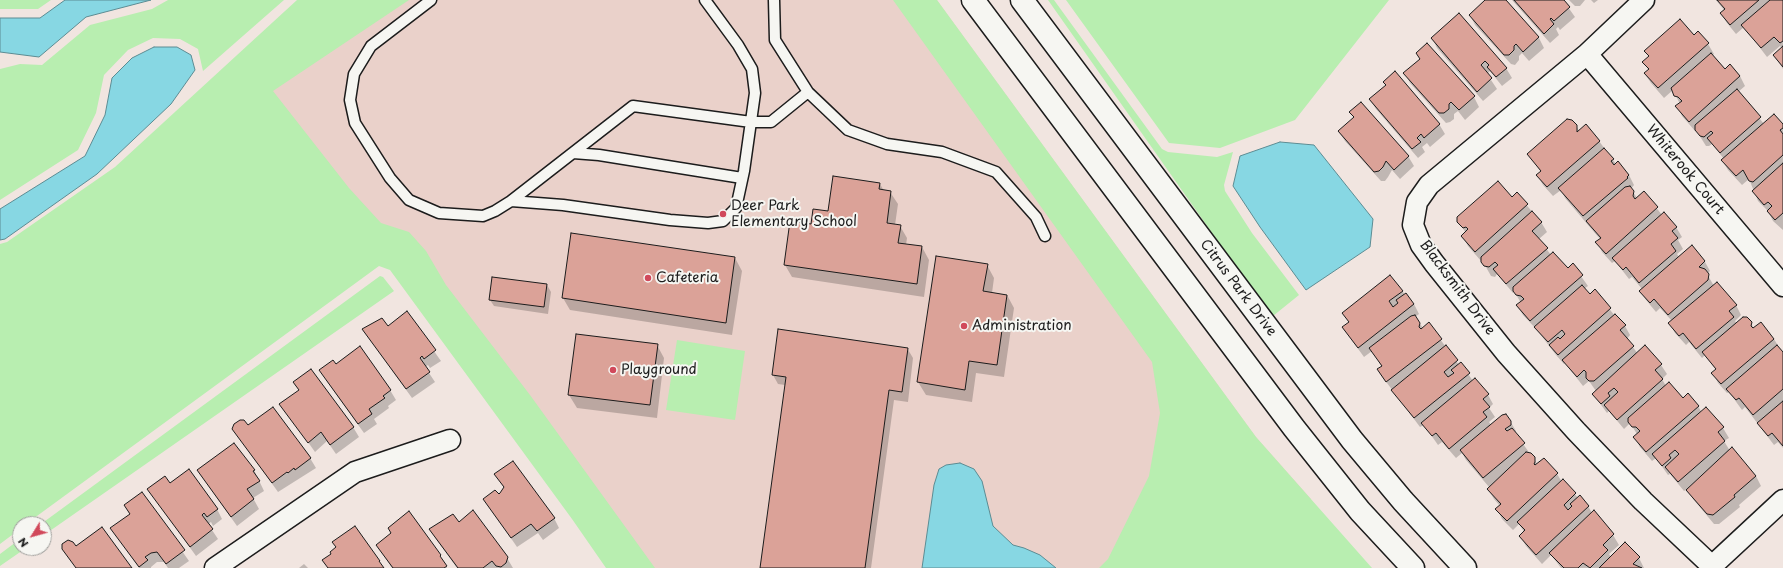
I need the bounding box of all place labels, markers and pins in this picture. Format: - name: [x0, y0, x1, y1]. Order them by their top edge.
- place label: Deer Park Elementary School: [731, 198, 857, 230]
- marker: Deer Park Elementary School: [718, 209, 728, 219]
- place label: Cafeteria: [656, 270, 719, 286]
- marker: Cafeteria: [643, 273, 653, 283]
- place label: Administration: [972, 318, 1072, 334]
- marker: Administration: [959, 321, 969, 331]
- place label: Playground: [621, 362, 697, 378]
- marker: Playground: [608, 365, 618, 375]

